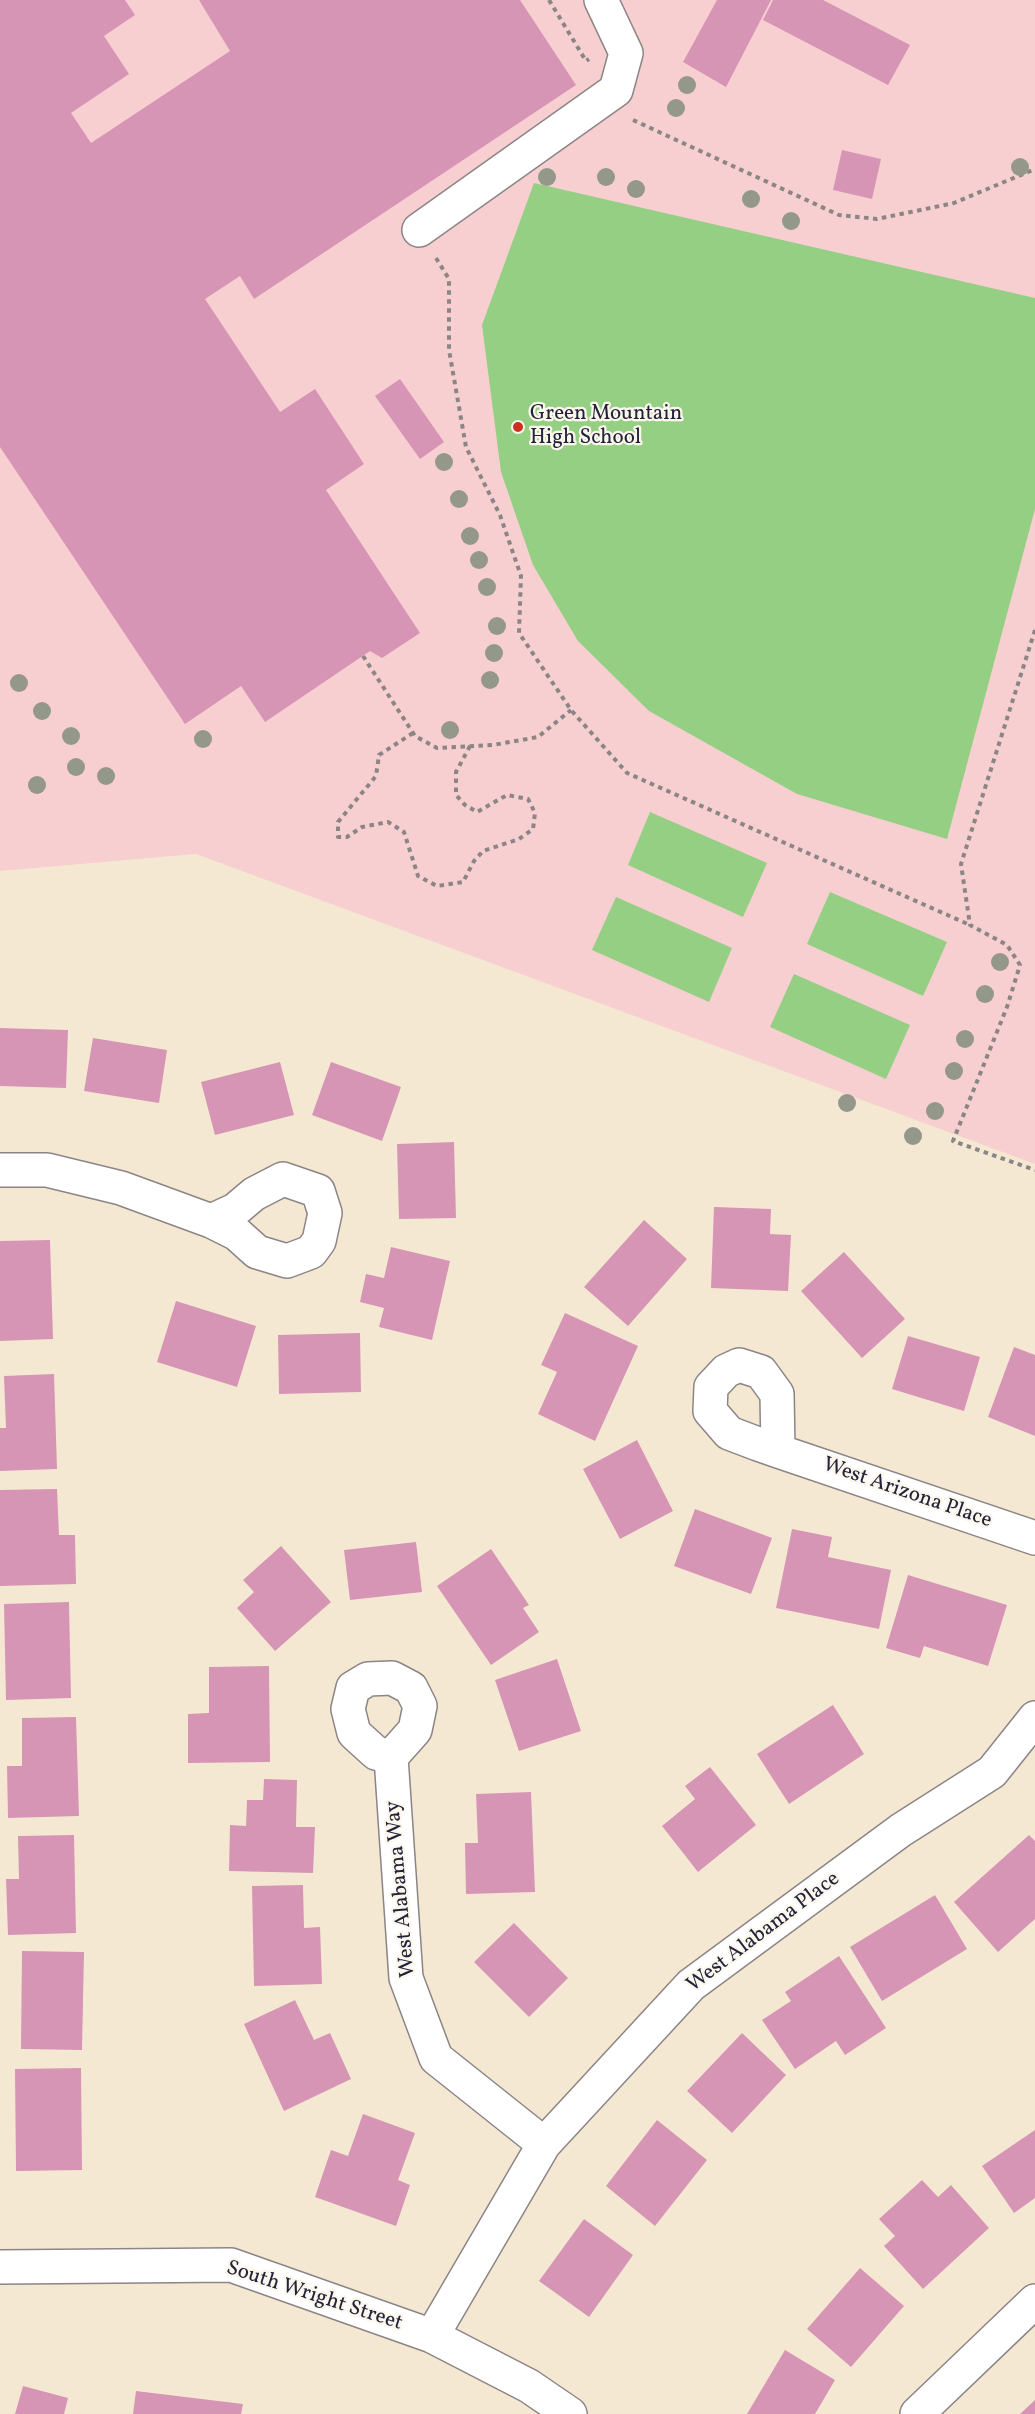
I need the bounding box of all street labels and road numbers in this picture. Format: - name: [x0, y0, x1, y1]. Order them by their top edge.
- street label: West Arizona Place: [819, 1453, 995, 1535]
- street label: West Alabama Way: [382, 1800, 422, 1978]
- street label: West Alabama Place: [683, 1867, 845, 1999]
- street label: South Wright Street: [223, 2257, 405, 2337]

